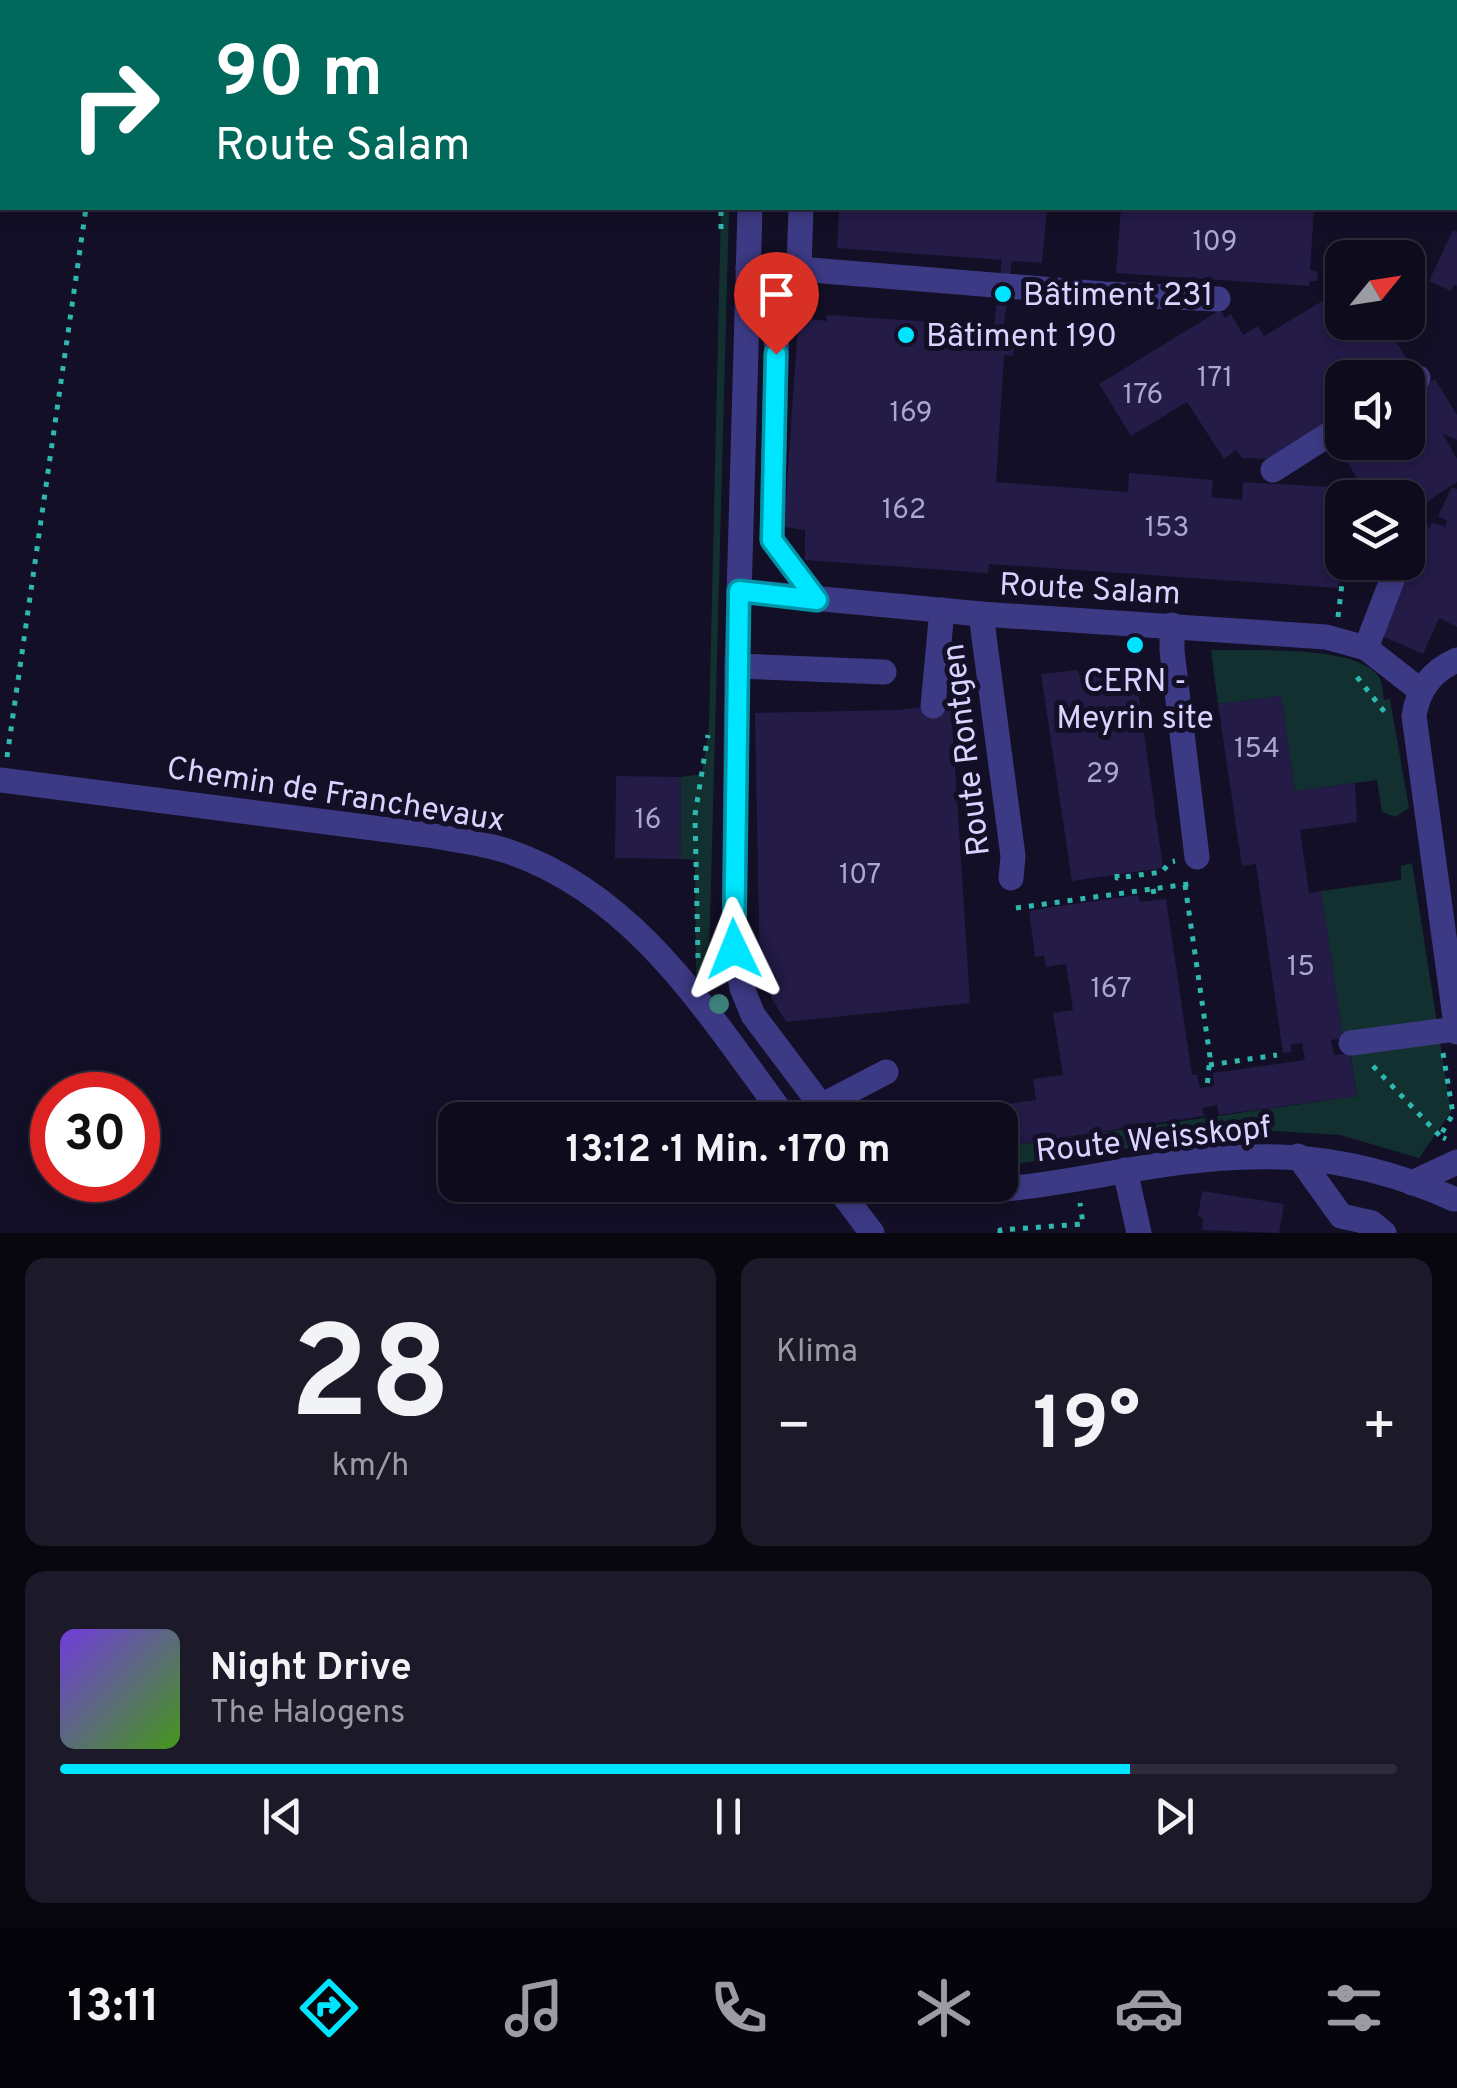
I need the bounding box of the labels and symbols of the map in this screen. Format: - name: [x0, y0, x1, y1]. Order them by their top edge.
- house number: 109: [1192, 225, 1238, 261]
- north arrow: [1325, 240, 1425, 340]
- pin: [734, 252, 819, 355]
- place label: Bâtiment 231: [1023, 277, 1213, 317]
- marker: Bâtiment 231: [992, 283, 1014, 305]
- place label: Bâtiment 190: [926, 318, 1117, 358]
- marker: Bâtiment 190: [895, 324, 917, 346]
- house number: 171: [1197, 361, 1233, 397]
- house number: 176: [1123, 378, 1163, 414]
- house number: 169: [890, 396, 932, 432]
- house number: 162: [882, 493, 926, 529]
- house number: 153: [1145, 511, 1189, 547]
- street label: Route Salam: [998, 566, 1182, 616]
- marker: CERN - Meyrin site: [1124, 634, 1146, 656]
- street label: Route Rontgen: [935, 641, 1001, 858]
- place label: CERN - Meyrin site: [1056, 663, 1214, 740]
- house number: 154: [1234, 732, 1280, 768]
- street label: Chemin de Franchevaux: [164, 749, 507, 842]
- house number: 29: [1086, 757, 1120, 793]
- house number: 16: [634, 803, 662, 839]
- house number: 107: [839, 858, 881, 894]
- position arrow: [682, 897, 786, 1001]
- house number: 15: [1287, 950, 1315, 986]
- house number: 167: [1090, 972, 1132, 1008]
- speed limit sign: 30: [30, 1072, 160, 1202]
- street label: Route Weisskopf: [1034, 1109, 1273, 1173]

